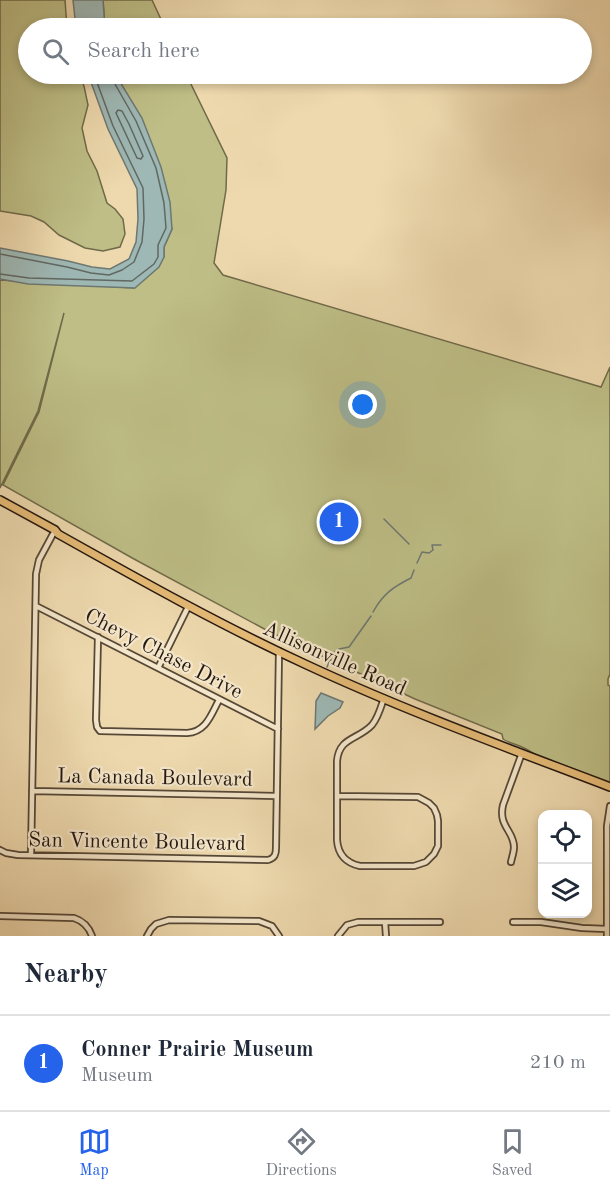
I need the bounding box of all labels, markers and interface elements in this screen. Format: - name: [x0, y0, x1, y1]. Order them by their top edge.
- search box: [18, 18, 592, 84]
- icon: search: [39, 35, 72, 68]
- text: Search here: [87, 40, 200, 62]
- your location: [348, 390, 377, 419]
- pin: 1: [320, 500, 358, 544]
- street label: Chevy Chase Drive: [81, 605, 246, 703]
- street label: Allisonville Road: [260, 618, 409, 700]
- street label: La Canada Boulevard: [57, 766, 253, 791]
- map controls: [538, 810, 592, 918]
- button: locate: [538, 810, 592, 864]
- street label: San Vincente Boulevard: [28, 830, 246, 855]
- button: layers: [538, 864, 592, 918]
- text: Nearby: [24, 962, 108, 988]
- text: Conner Prairie Museum: [81, 1039, 314, 1061]
- text: 1: [38, 1053, 49, 1073]
- text: 210 m: [530, 1053, 586, 1073]
- text: Museum: [81, 1066, 153, 1086]
- tab: Map: [78, 1125, 111, 1181]
- tab: Directions: [266, 1125, 337, 1181]
- tab: Saved: [492, 1125, 532, 1181]

